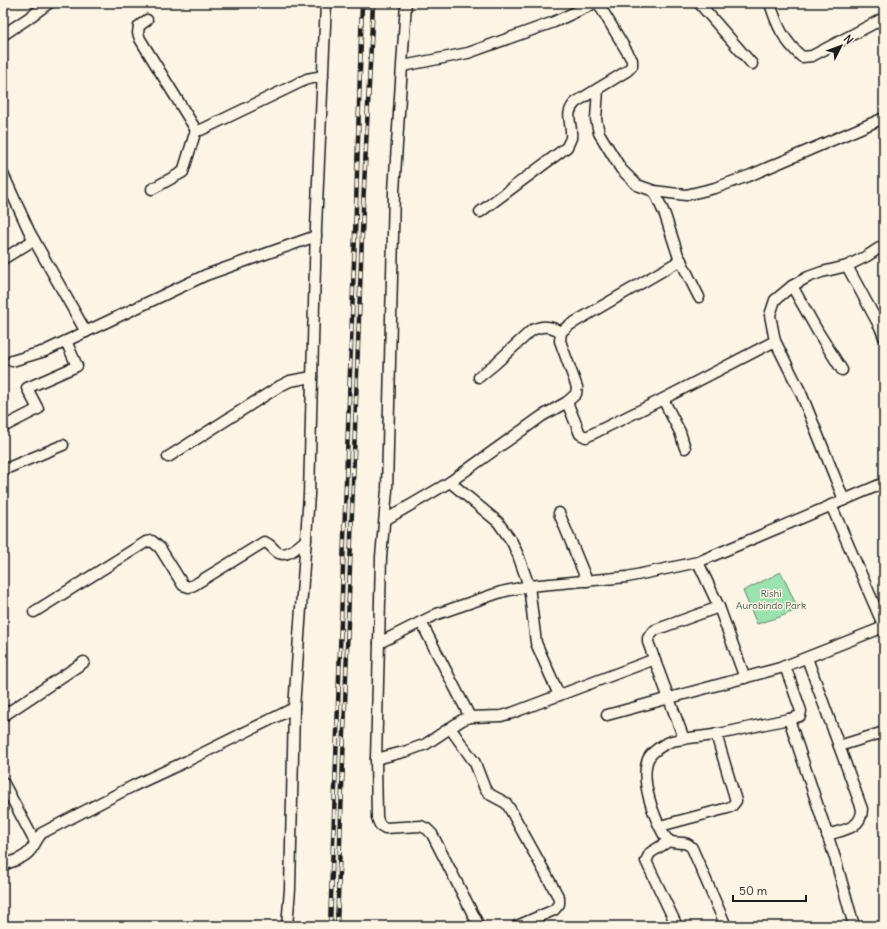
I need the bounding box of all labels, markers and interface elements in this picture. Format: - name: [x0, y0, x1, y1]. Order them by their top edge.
- north arrow: [821, 26, 861, 66]
- text: N: [841, 32, 856, 47]
- park label: Rishi Aurobindo Park: [736, 587, 806, 612]
- scale bar: [733, 877, 806, 903]
- text: 50 m: [739, 883, 768, 898]

